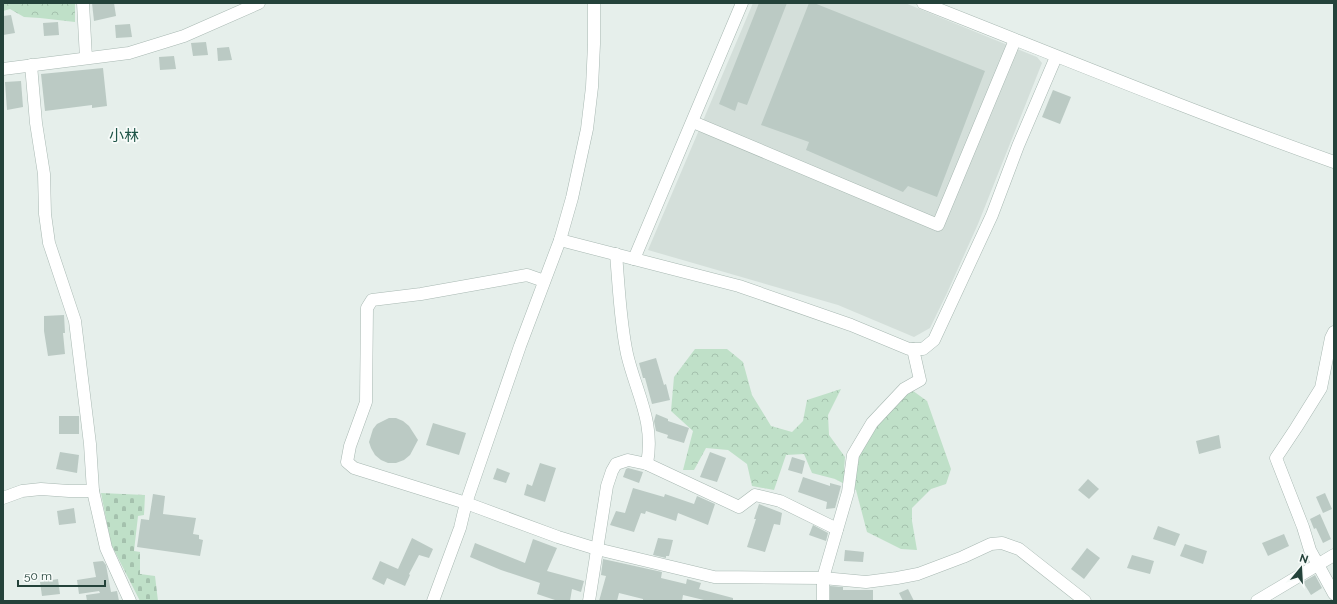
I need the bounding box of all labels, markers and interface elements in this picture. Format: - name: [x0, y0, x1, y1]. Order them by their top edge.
- district label: 小林: [109, 127, 139, 145]
- north arrow: [1281, 548, 1321, 588]
- text: N: [1298, 551, 1310, 566]
- scale bar: [18, 562, 105, 588]
- text: 50 m: [24, 569, 52, 583]

